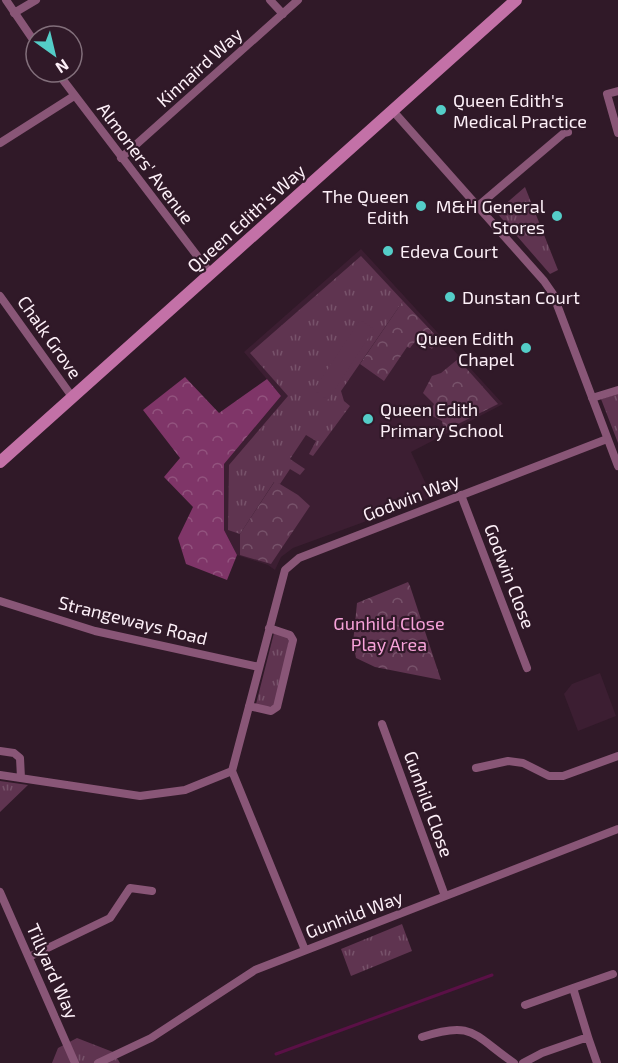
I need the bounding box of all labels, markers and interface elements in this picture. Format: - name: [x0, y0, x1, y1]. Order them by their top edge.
- street label: Kinnaird Way: [152, 22, 247, 111]
- north arrow: [24, 24, 84, 84]
- text: N: [53, 56, 73, 78]
- place label: Queen Edith's Medical Practice: [453, 89, 587, 132]
- street label: Almoners' Avenue: [93, 98, 199, 228]
- marker: Queen Edith's Medical Practice: [434, 103, 448, 117]
- street label: Queen Edith's Way: [183, 159, 310, 277]
- place label: The Queen Edith: [322, 185, 409, 228]
- place label: M&H General Stores: [436, 195, 546, 238]
- marker: The Queen Edith: [414, 199, 428, 213]
- marker: M&H General Stores: [550, 209, 564, 223]
- place label: Edeva Court: [400, 240, 498, 262]
- marker: Edeva Court: [381, 244, 395, 258]
- place label: Dunstan Court: [462, 286, 580, 308]
- marker: Dunstan Court: [443, 290, 457, 304]
- street label: Chalk Grove: [13, 291, 87, 383]
- place label: Queen Edith Chapel: [416, 327, 515, 370]
- marker: Queen Edith Chapel: [519, 341, 533, 355]
- place label: Queen Edith Primary School: [380, 398, 504, 441]
- marker: Queen Edith Primary School: [361, 412, 375, 426]
- street label: Godwin Way: [360, 468, 463, 525]
- street label: Godwin Close: [480, 521, 540, 631]
- street label: Strangeways Road: [56, 591, 210, 649]
- park label: Gunhild Close Play Area: [333, 612, 445, 655]
- street label: Gunhild Close: [400, 748, 458, 860]
- street label: Gunhild Way: [302, 885, 406, 943]
- street label: Tillyard Way: [22, 920, 84, 1022]

